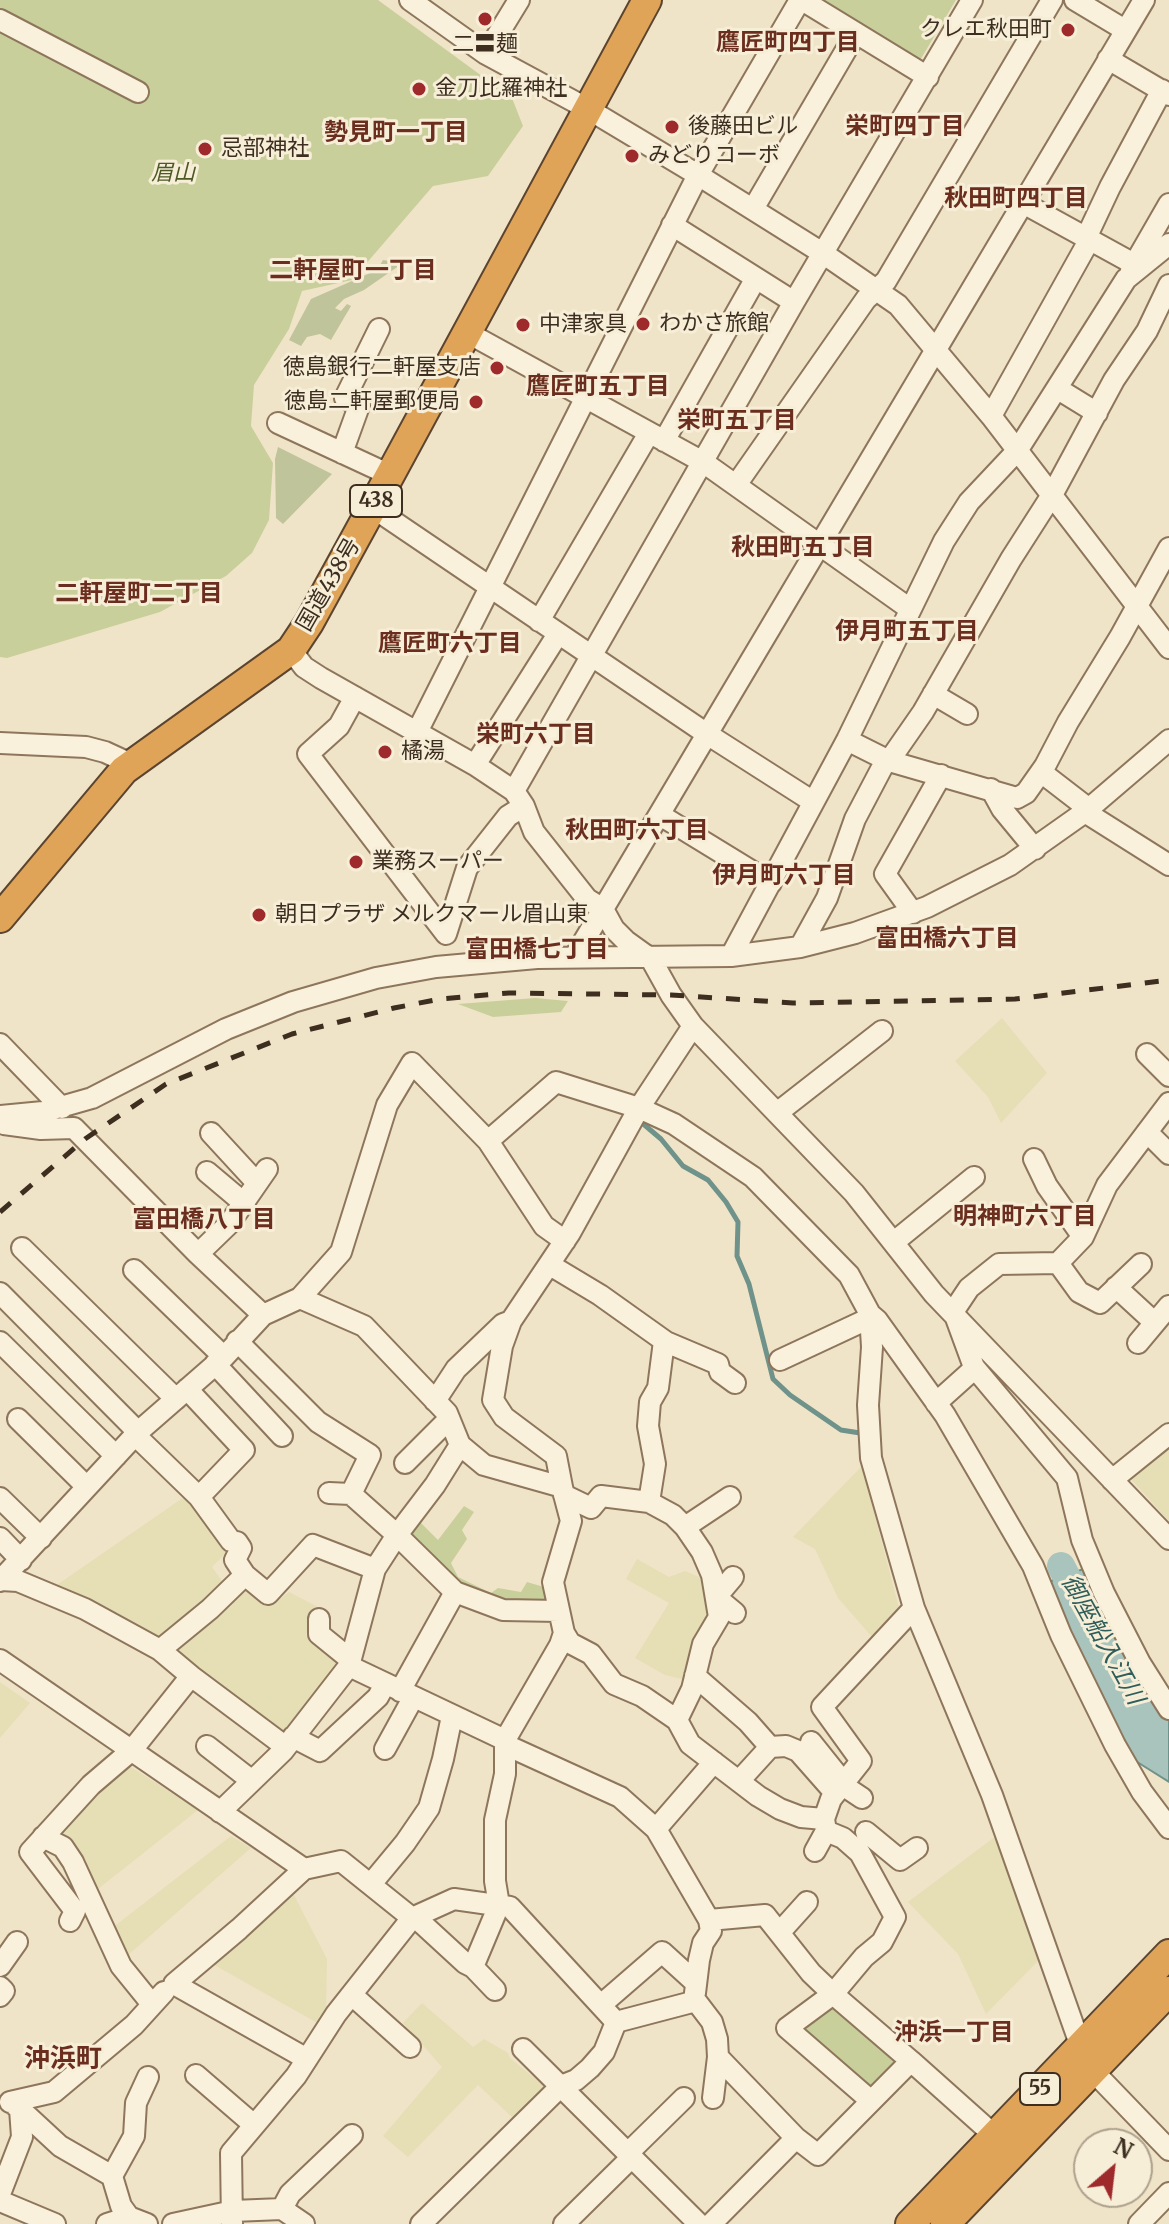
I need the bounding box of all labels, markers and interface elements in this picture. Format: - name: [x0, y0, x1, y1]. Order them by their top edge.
- marker: 二〓麺: [476, 10, 494, 28]
- place label: クレエ秋田町: [920, 17, 1052, 43]
- marker: クレエ秋田町: [1059, 21, 1077, 39]
- district label: 鷹匠町四丁目: [716, 29, 860, 57]
- place label: 二〓麺: [452, 32, 518, 58]
- place label: 金刀比羅神社: [435, 76, 567, 102]
- marker: 金刀比羅神社: [410, 80, 428, 98]
- district label: 栄町四丁目: [845, 113, 965, 141]
- place label: 後藤田ビル: [688, 114, 798, 140]
- marker: 後藤田ビル: [663, 118, 681, 136]
- district label: 勢見町一丁目: [324, 119, 468, 147]
- place label: 忌部神社: [221, 136, 309, 162]
- marker: 忌部神社: [196, 140, 214, 158]
- place label: みどりコーボ: [648, 143, 780, 169]
- marker: みどりコーボ: [623, 147, 641, 165]
- park label: 眉山: [151, 161, 195, 187]
- district label: 秋田町四丁目: [944, 185, 1088, 213]
- district label: 二軒屋町一丁目: [269, 257, 437, 285]
- place label: わかさ旅館: [659, 311, 769, 337]
- place label: 中津家具: [539, 312, 627, 338]
- marker: わかさ旅館: [634, 315, 652, 333]
- marker: 中津家具: [514, 316, 532, 334]
- place label: 徳島銀行二軒屋支店: [283, 355, 481, 381]
- marker: 徳島銀行二軒屋支店: [488, 359, 506, 377]
- district label: 鷹匠町五丁目: [526, 373, 670, 401]
- place label: 徳島二軒屋郵便局: [284, 389, 460, 415]
- marker: 徳島二軒屋郵便局: [467, 393, 485, 411]
- district label: 栄町五丁目: [677, 407, 797, 435]
- road number: 438: [350, 485, 402, 517]
- street label: 国道438号: [292, 534, 366, 636]
- district label: 秋田町五丁目: [731, 534, 875, 562]
- district label: 二軒屋町二丁目: [55, 580, 223, 608]
- district label: 伊月町五丁目: [835, 618, 979, 646]
- district label: 鷹匠町六丁目: [378, 630, 522, 658]
- district label: 栄町六丁目: [476, 721, 596, 749]
- place label: 橘湯: [401, 739, 445, 765]
- marker: 橘湯: [376, 743, 394, 761]
- district label: 秋田町六丁目: [565, 817, 709, 845]
- place label: 業務スーパー: [372, 849, 504, 875]
- marker: 業務スーパー: [347, 853, 365, 871]
- district label: 伊月町六丁目: [712, 862, 856, 890]
- place label: 朝日プラザ メルクマール眉山東: [275, 902, 588, 928]
- marker: 朝日プラザ メルクマール眉山東: [250, 906, 268, 924]
- district label: 富田橋六丁目: [875, 925, 1019, 953]
- district label: 富田橋七丁目: [465, 936, 609, 964]
- district label: 明神町六丁目: [953, 1203, 1097, 1231]
- district label: 富田橋八丁目: [132, 1206, 276, 1234]
- water label: 御座船入江川: [1054, 1570, 1150, 1710]
- district label: 沖浜一丁目: [894, 2019, 1014, 2047]
- district label: 沖浜町: [24, 2044, 102, 2076]
- road number: 55: [1020, 2073, 1060, 2105]
- north arrow: [1073, 2128, 1153, 2208]
- text: N: [1109, 2132, 1138, 2165]

